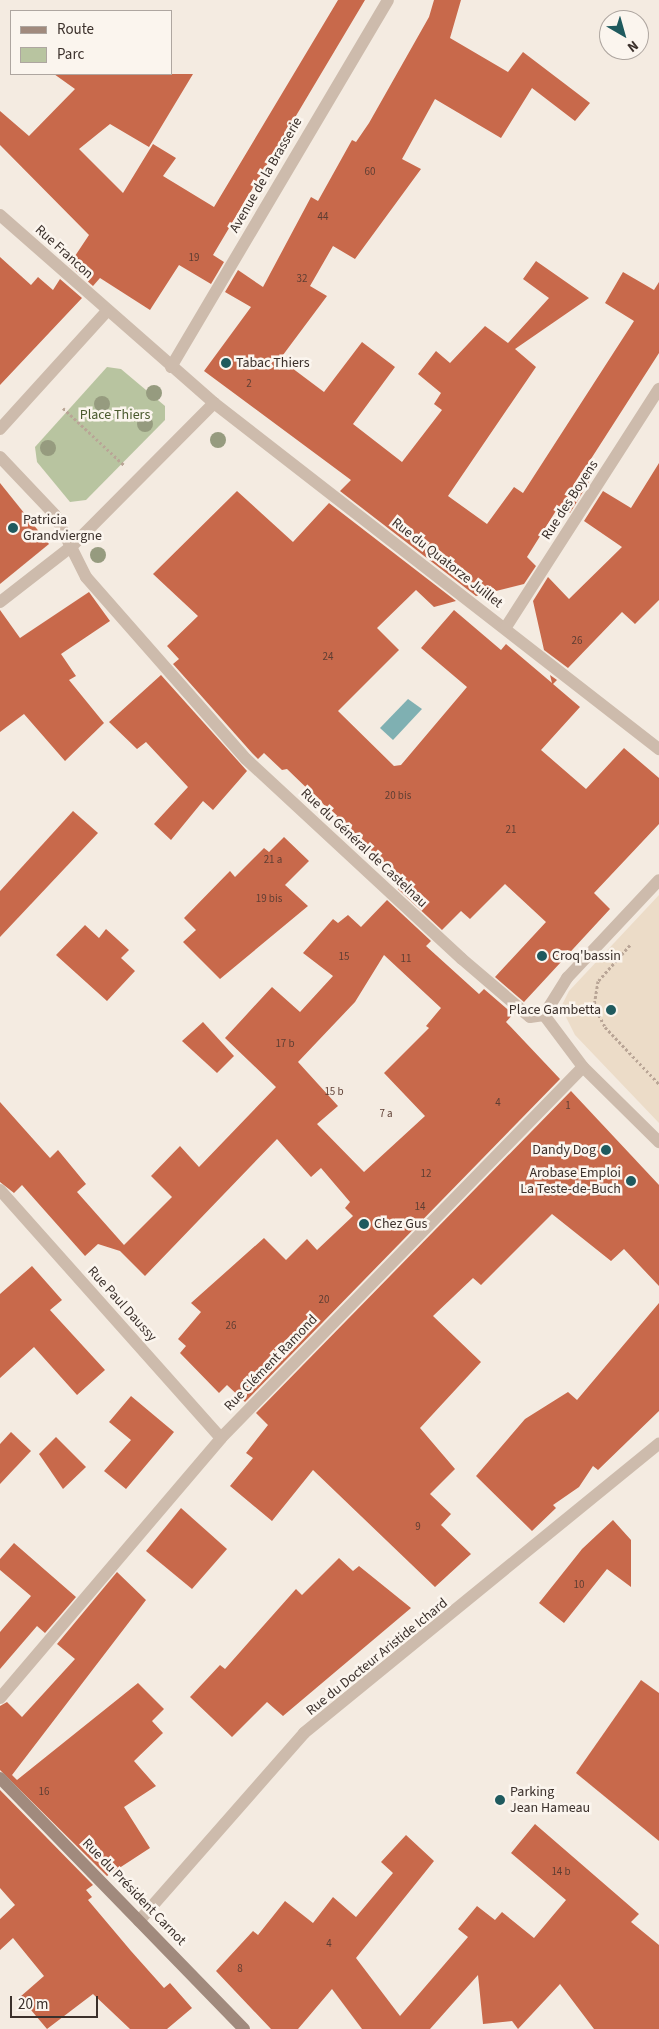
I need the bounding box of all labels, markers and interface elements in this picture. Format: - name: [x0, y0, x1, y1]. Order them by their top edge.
- legend: [10, 10, 172, 75]
- north arrow: [599, 10, 649, 60]
- text: Route: [57, 19, 94, 40]
- text: N: [623, 35, 642, 57]
- text: Parc: [57, 44, 84, 65]
- street label: Avenue de la Brasserie: [226, 114, 306, 236]
- house number: 60: [365, 165, 375, 179]
- house number: 44: [318, 210, 328, 224]
- street label: Rue Francon: [31, 221, 97, 283]
- house number: 19: [189, 251, 199, 265]
- house number: 32: [297, 272, 307, 286]
- place label: Tabac Thiers: [236, 355, 310, 371]
- marker: Tabac Thiers: [220, 357, 232, 369]
- house number: 2: [246, 377, 252, 391]
- park label: Place Thiers: [80, 407, 150, 423]
- street label: Rue des Boyens: [538, 457, 602, 543]
- place label: Patricia Grandviergne: [23, 512, 102, 544]
- street label: Rue du Quatorze Juillet: [388, 514, 506, 612]
- marker: Patricia Grandviergne: [7, 522, 19, 534]
- house number: 26: [572, 634, 582, 648]
- house number: 24: [323, 650, 333, 664]
- street label: Rue du Général de Castelnau: [297, 785, 431, 911]
- house number: 20 bis: [385, 789, 411, 803]
- house number: 21: [506, 823, 516, 837]
- house number: 21 a: [264, 853, 282, 867]
- house number: 19 bis: [256, 892, 282, 906]
- place label: Croq'bassin: [552, 948, 621, 964]
- house number: 15: [339, 950, 349, 964]
- marker: Croq'bassin: [536, 950, 548, 962]
- house number: 11: [401, 952, 411, 966]
- place label: Place Gambetta: [509, 1002, 601, 1018]
- marker: Place Gambetta: [605, 1004, 617, 1016]
- house number: 17 b: [275, 1037, 295, 1051]
- house number: 15 b: [324, 1085, 344, 1099]
- house number: 4: [495, 1096, 501, 1110]
- house number: 1: [565, 1099, 571, 1113]
- house number: 7 a: [379, 1107, 393, 1121]
- place label: Dandy Dog: [532, 1142, 596, 1158]
- marker: Dandy Dog: [600, 1144, 612, 1156]
- place label: Arobase Emploi La Teste-de-Buch: [520, 1165, 621, 1198]
- house number: 12: [421, 1167, 431, 1181]
- marker: Arobase Emploi La Teste-de-Buch: [625, 1175, 637, 1187]
- house number: 14: [415, 1200, 425, 1214]
- place label: Chez Gus: [374, 1216, 427, 1232]
- marker: Chez Gus: [358, 1218, 370, 1230]
- street label: Rue Paul Daussy: [84, 1263, 160, 1345]
- house number: 20: [319, 1293, 329, 1307]
- street label: Rue Clément Ramond: [221, 1311, 321, 1415]
- house number: 26: [226, 1319, 236, 1333]
- house number: 9: [415, 1520, 421, 1534]
- house number: 10: [574, 1578, 584, 1592]
- street label: Rue du Docteur Aristide Ichard: [303, 1595, 451, 1719]
- place label: Parking Jean Hameau: [510, 1784, 590, 1816]
- house number: 16: [39, 1785, 49, 1799]
- marker: Parking Jean Hameau: [494, 1794, 506, 1806]
- street label: Rue du Président Carnot: [79, 1835, 189, 1949]
- house number: 14 b: [551, 1865, 571, 1879]
- house number: 4: [326, 1937, 332, 1951]
- house number: 8: [237, 1962, 243, 1976]
- scale bar: [12, 1986, 100, 2018]
- text: 20 m: [18, 1994, 48, 2015]

